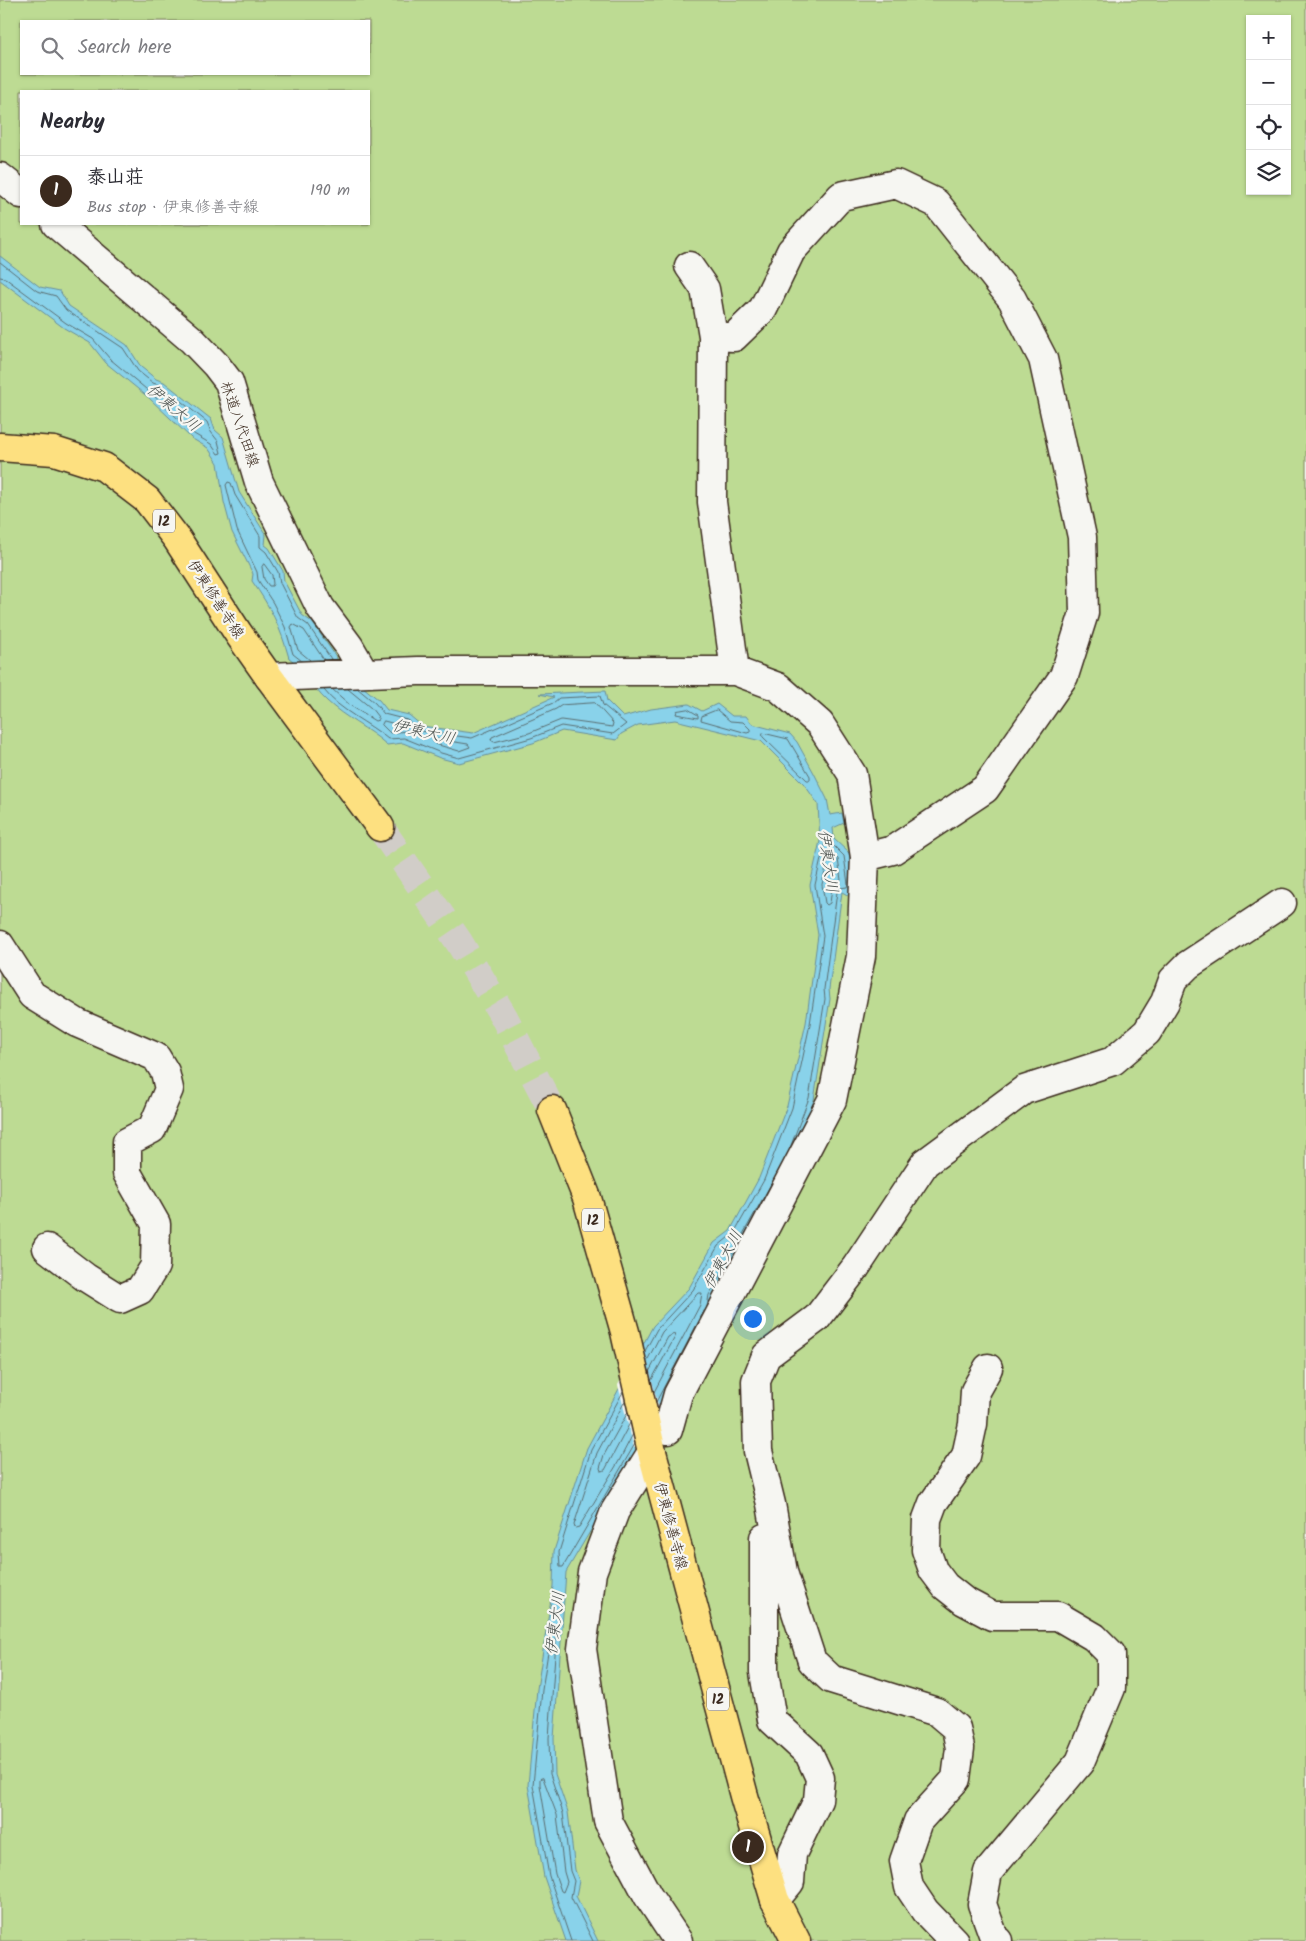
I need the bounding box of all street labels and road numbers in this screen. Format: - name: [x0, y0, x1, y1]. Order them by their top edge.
- street label: 林道八代田線: [213, 378, 265, 471]
- road number: 12: [153, 510, 175, 532]
- street label: 伊東修善寺線: [181, 555, 250, 644]
- road number: 12: [582, 1208, 604, 1232]
- street label: 伊東修善寺線: [647, 1480, 693, 1573]
- road number: 12: [707, 1688, 729, 1710]

